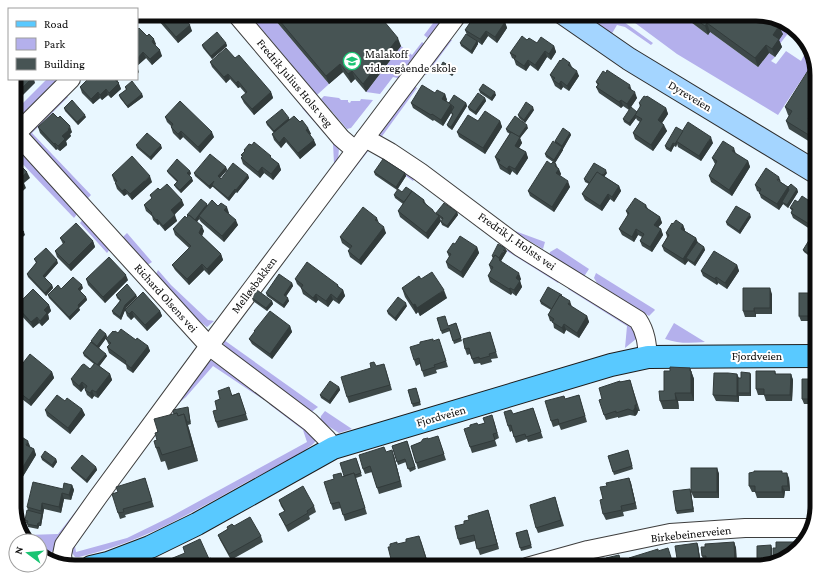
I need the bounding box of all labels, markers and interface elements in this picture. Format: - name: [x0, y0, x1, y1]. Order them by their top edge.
- legend: [8, 8, 138, 80]
- text: Road: [44, 17, 69, 31]
- street label: Fredrik Julius Holst veg: [254, 36, 336, 130]
- text: Park: [44, 37, 66, 51]
- place label: Malakoff videregående skole: [364, 47, 456, 75]
- school or university icon: Malakoff videregående skole: [342, 51, 362, 71]
- text: Building: [44, 57, 85, 71]
- street label: Dyreveien: [666, 78, 715, 115]
- street label: Fredrik J. Holsts vei: [475, 209, 559, 273]
- street label: Melløsbakken: [228, 254, 280, 316]
- street label: Richard Olsens vei: [131, 261, 201, 335]
- street label: Fjordveien: [732, 349, 783, 363]
- street label: Fjordveien: [415, 402, 468, 430]
- street label: Birkebeinerveien: [650, 523, 733, 545]
- north arrow: [8, 533, 48, 573]
- text: N: [12, 545, 25, 556]

